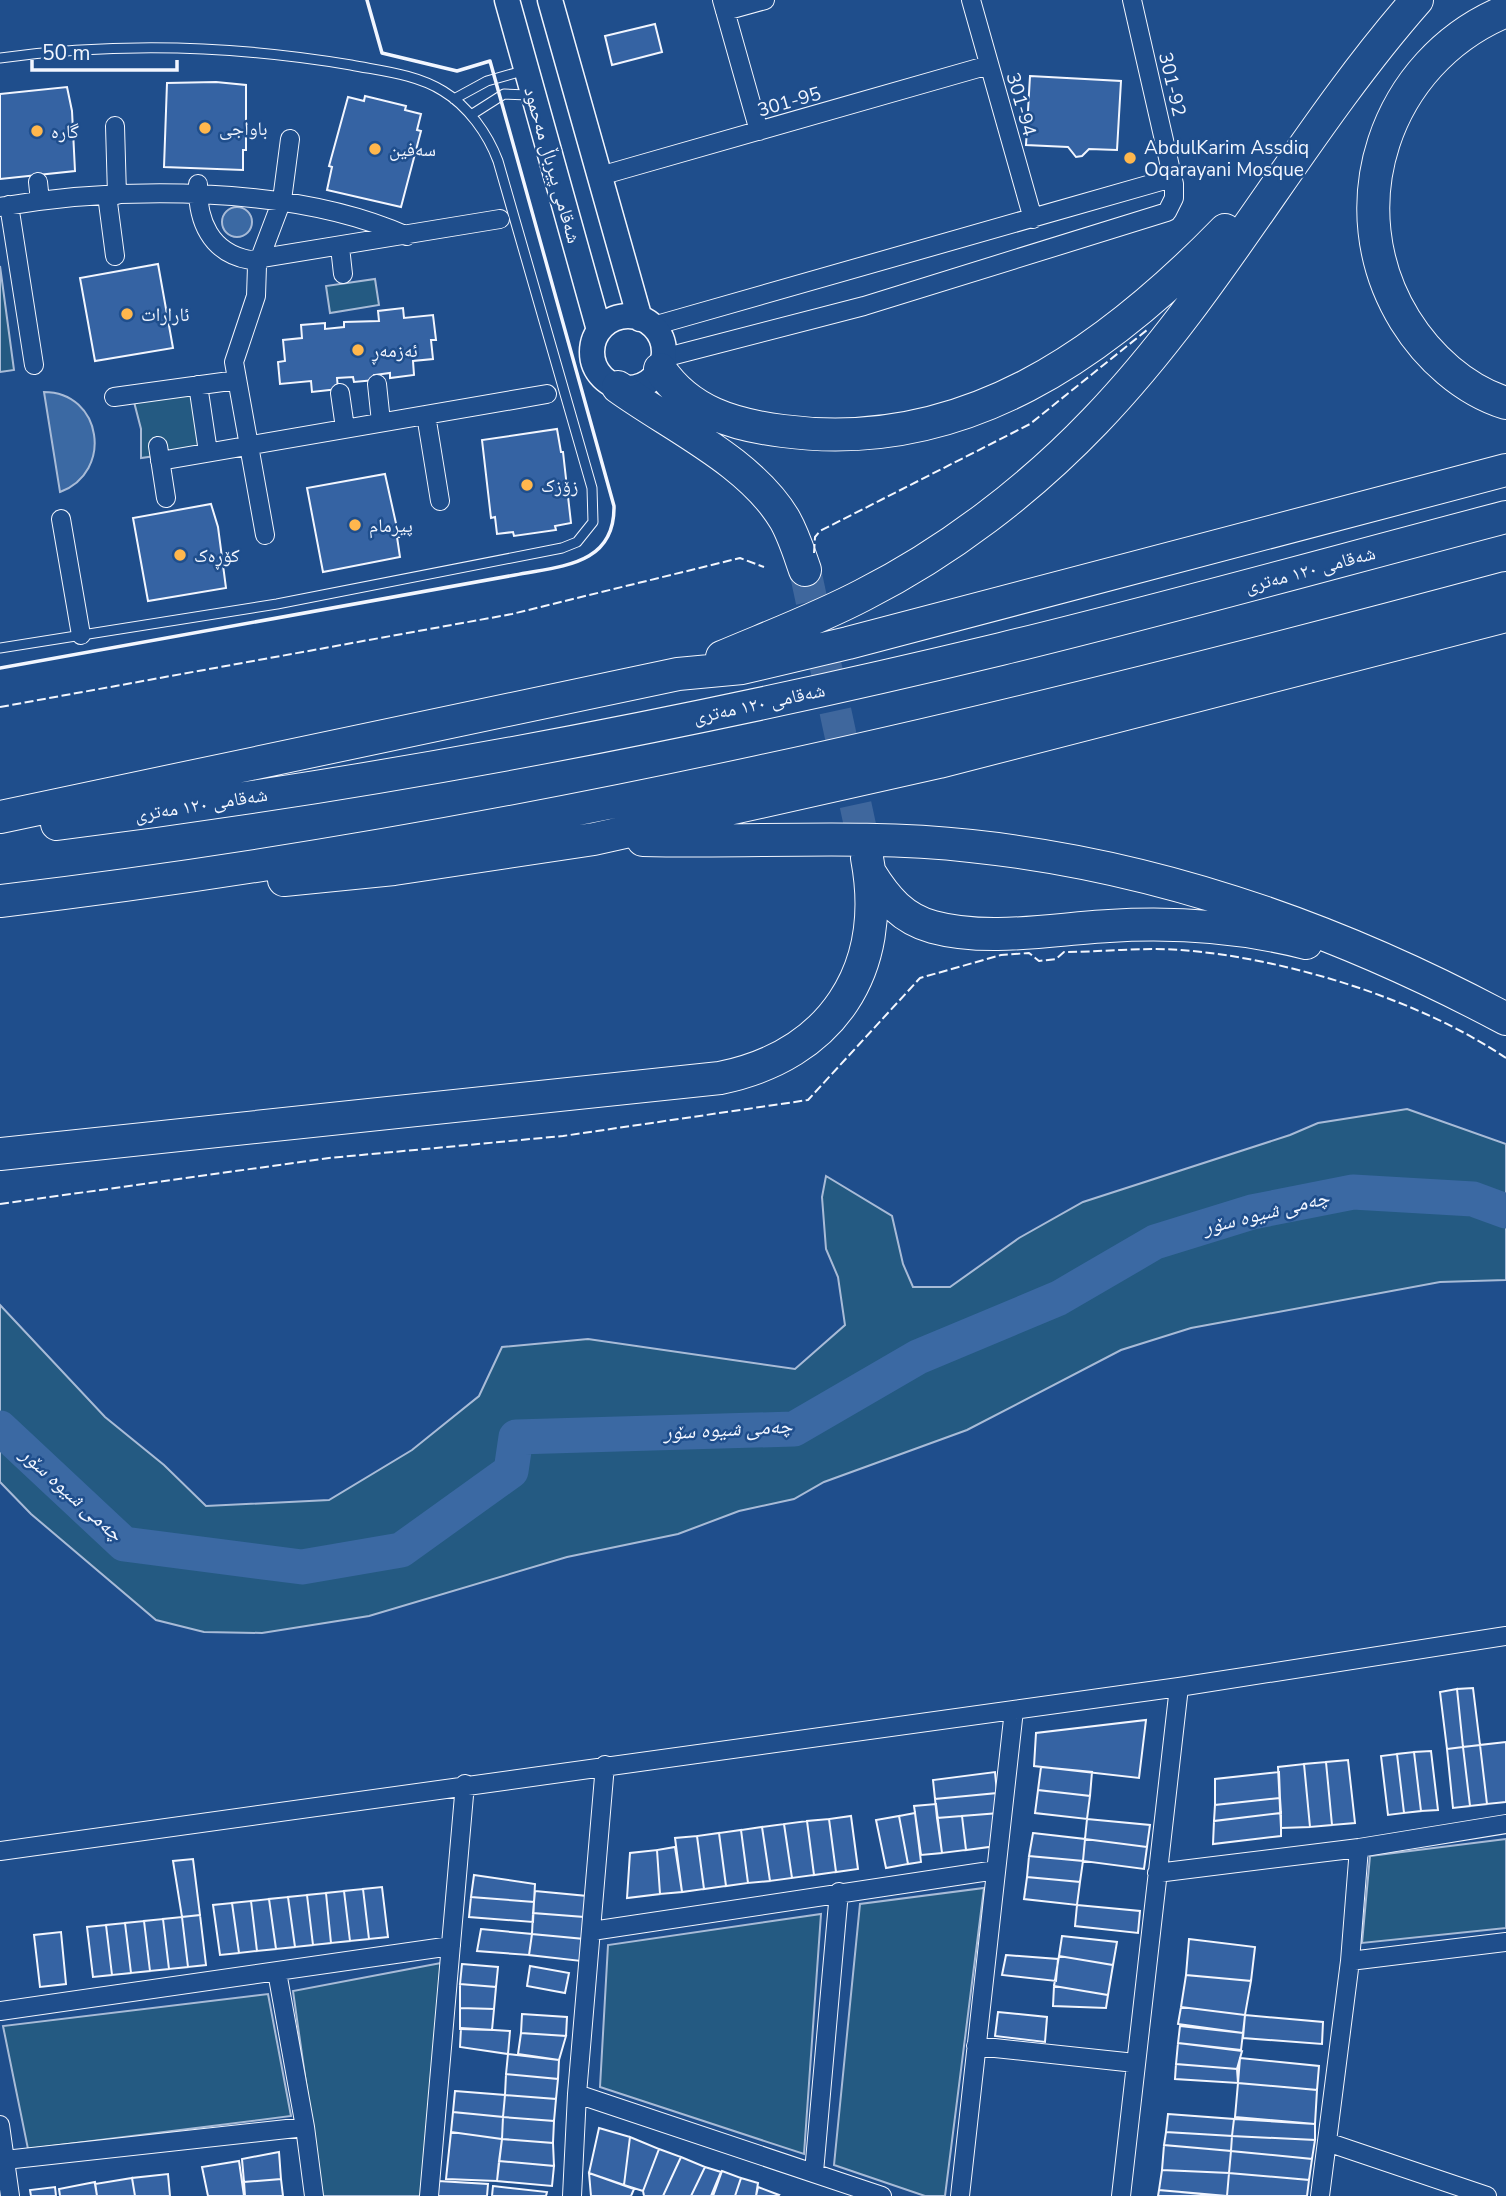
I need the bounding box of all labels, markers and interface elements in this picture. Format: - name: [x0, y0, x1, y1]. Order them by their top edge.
- scale bar: [32, 28, 177, 72]
- text: 50 m: [42, 39, 91, 67]
- street label: 301-92: [1152, 50, 1192, 119]
- street label: 301-94: [1000, 69, 1043, 139]
- street label: 301-95: [754, 80, 824, 123]
- street label: شەقامی پیرباڵ مەحمود: [517, 84, 587, 247]
- place label: باواجی: [219, 116, 268, 142]
- place label: گارە: [51, 119, 79, 145]
- marker: باواجی: [197, 120, 213, 136]
- marker: گارە: [29, 123, 45, 139]
- place label: AbdulKarim Assdiq Oqarayani Mosque: [1144, 135, 1309, 183]
- place label: سەفین: [389, 137, 436, 163]
- marker: سەفین: [367, 141, 383, 157]
- marker: AbdulKarim Assdiq Oqarayani Mosque: [1122, 150, 1138, 166]
- place label: ئارارات: [141, 302, 189, 328]
- marker: ئارارات: [119, 306, 135, 322]
- place label: ئەزمەڕ: [371, 338, 418, 365]
- marker: ئەزمەڕ: [350, 342, 366, 358]
- place label: زۆزک: [541, 473, 578, 499]
- marker: زۆزک: [519, 477, 535, 493]
- place label: پیرمام: [369, 513, 413, 539]
- marker: پیرمام: [347, 517, 363, 533]
- street label: شەقامی ١٢٠ مەتری: [1242, 540, 1378, 600]
- place label: کۆڕەک: [194, 543, 240, 570]
- marker: کۆڕەک: [172, 547, 188, 563]
- street label: شەقامی ١٢٠ مەتری: [691, 677, 828, 731]
- street label: شەقامی ١٢٠ مەتری: [133, 782, 269, 828]
- water label: چەمی شیوە سۆر: [1198, 1183, 1333, 1242]
- water label: چەمی شیوە سۆر: [661, 1412, 794, 1446]
- water label: چەمی شیوە سۆر: [13, 1439, 130, 1548]

